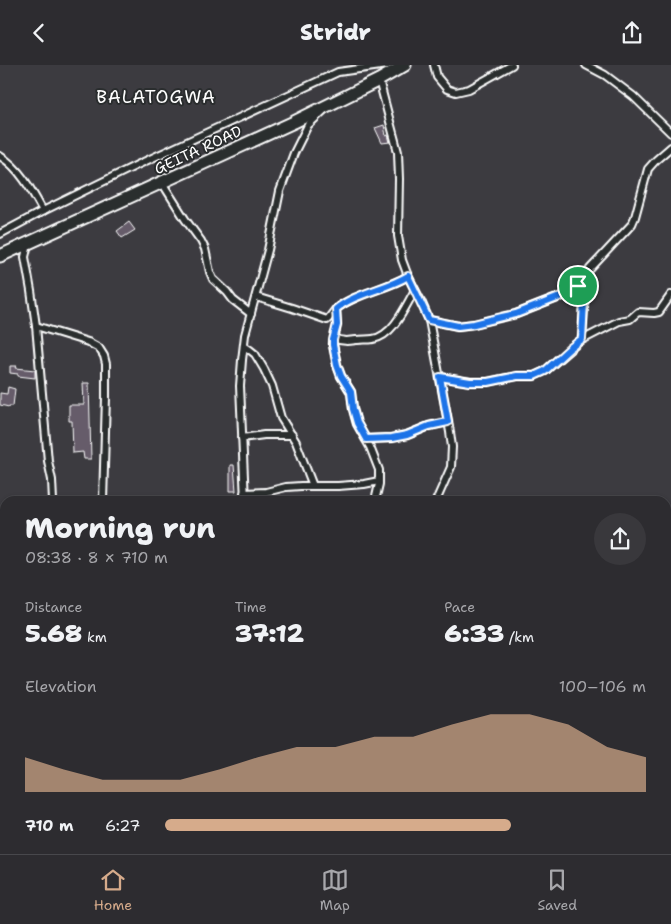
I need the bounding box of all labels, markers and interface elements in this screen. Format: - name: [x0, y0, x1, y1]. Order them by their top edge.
- text: Stridr: [300, 18, 371, 47]
- icon: back: [25, 19, 53, 47]
- icon: share: [618, 19, 646, 47]
- district label: BALATOGWA: [96, 85, 216, 109]
- street label: GEITA ROAD: [151, 121, 245, 179]
- pin: [557, 265, 599, 307]
- icon: arrive: [564, 272, 592, 300]
- text: Morning run: [25, 509, 215, 547]
- button: share: [594, 513, 646, 565]
- text: 08:38 · 8 × 710 m: [25, 547, 168, 568]
- text: Distance: [25, 598, 82, 616]
- text: Time: [235, 598, 267, 616]
- text: Pace: [444, 598, 475, 616]
- text: 5.68: [25, 616, 82, 650]
- text: 37:12: [235, 616, 304, 650]
- text: 6:33: [444, 616, 504, 650]
- text: km: [82, 628, 107, 646]
- text: /km: [504, 628, 534, 646]
- text: Elevation: [25, 676, 97, 697]
- text: 100–106 m: [559, 676, 646, 697]
- text: 710 m: [25, 815, 74, 836]
- text: 6:27: [105, 815, 140, 836]
- tab: Home: [94, 866, 132, 914]
- tab: Map: [320, 866, 350, 914]
- tab: Saved: [537, 866, 577, 914]

